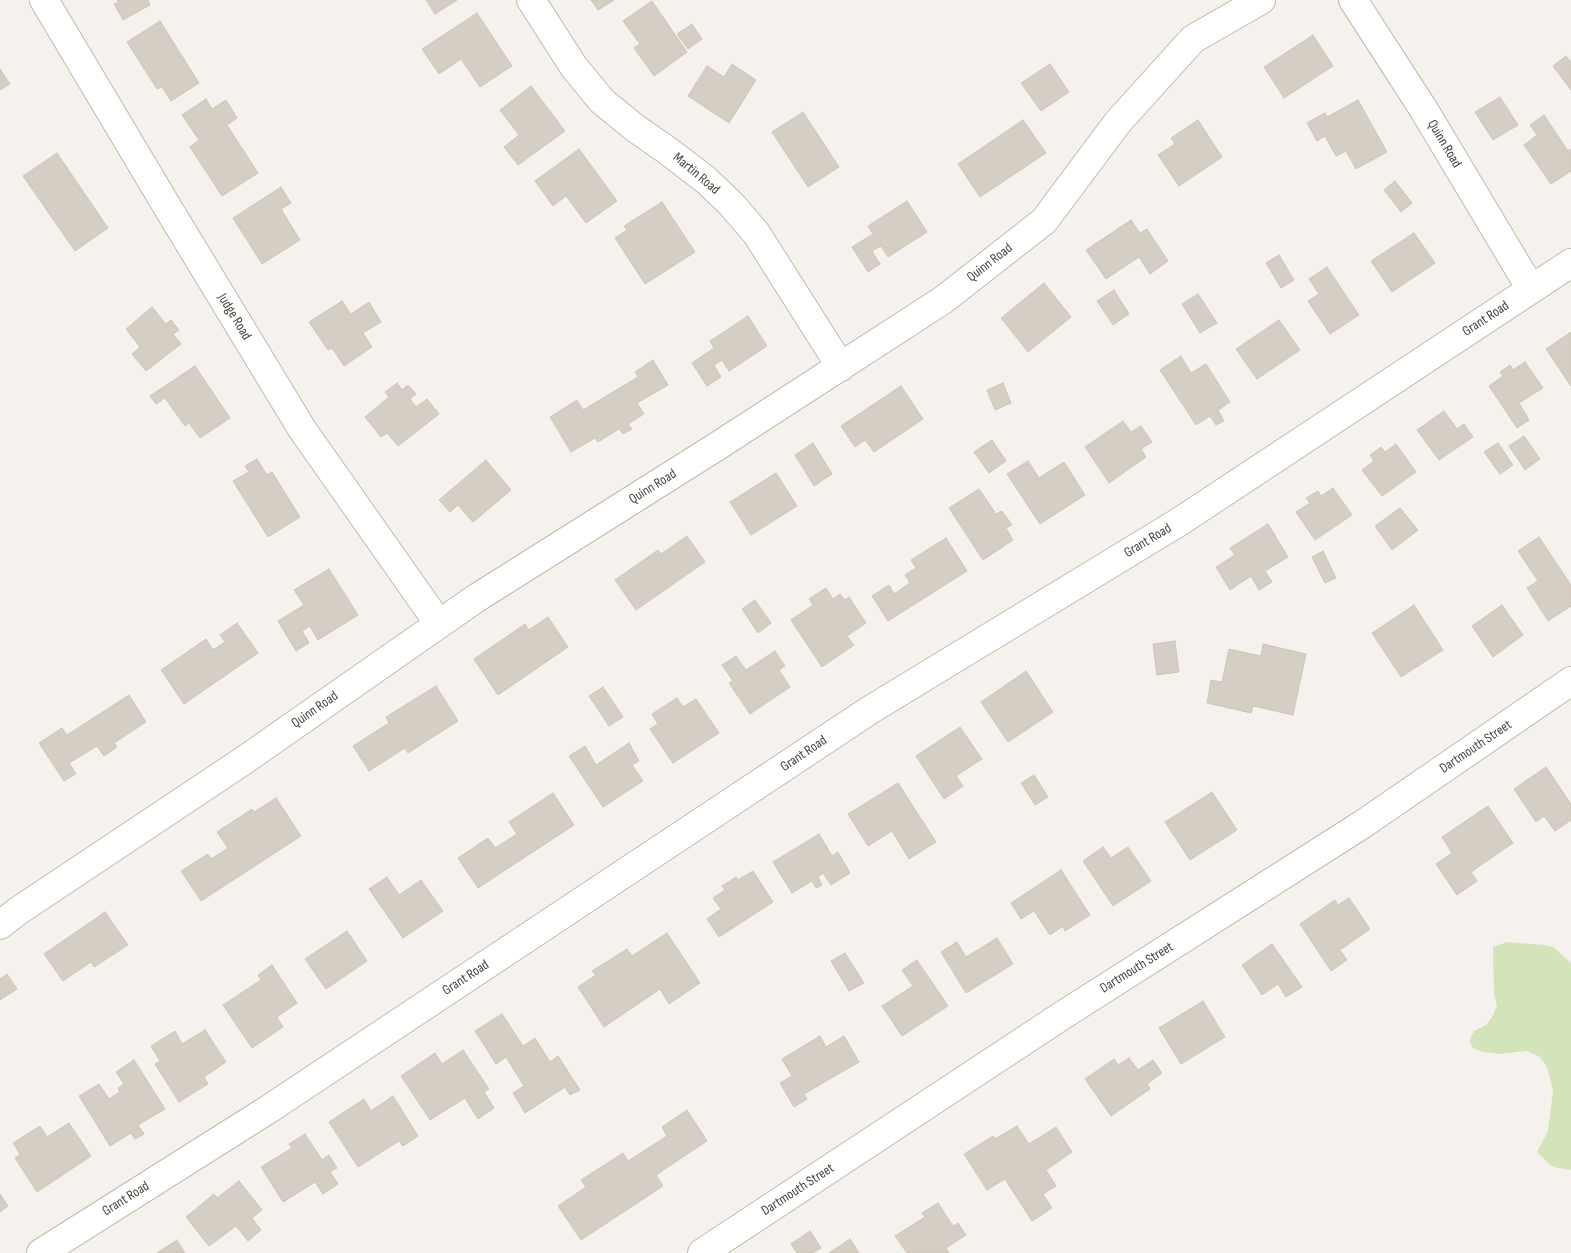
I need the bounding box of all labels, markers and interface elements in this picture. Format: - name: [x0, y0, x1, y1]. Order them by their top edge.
- street label: Quinn Road: [1423, 117, 1465, 171]
- street label: Martin Road: [669, 149, 723, 199]
- street label: Quinn Road: [964, 240, 1016, 286]
- street label: Judge Road: [214, 291, 254, 343]
- street label: Grant Road: [1460, 298, 1512, 340]
- street label: Quinn Road: [626, 466, 680, 508]
- street label: Grant Road: [1121, 520, 1175, 562]
- street label: Quinn Road: [289, 688, 341, 732]
- street label: Dartmouth Street: [1437, 717, 1515, 777]
- street label: Grant Road: [778, 732, 830, 776]
- street label: Dartmouth Street: [1097, 939, 1177, 997]
- street label: Grant Road: [440, 957, 492, 999]
- street label: Dartmouth Street: [758, 1160, 838, 1220]
- street label: Grant Road: [99, 1178, 153, 1220]

